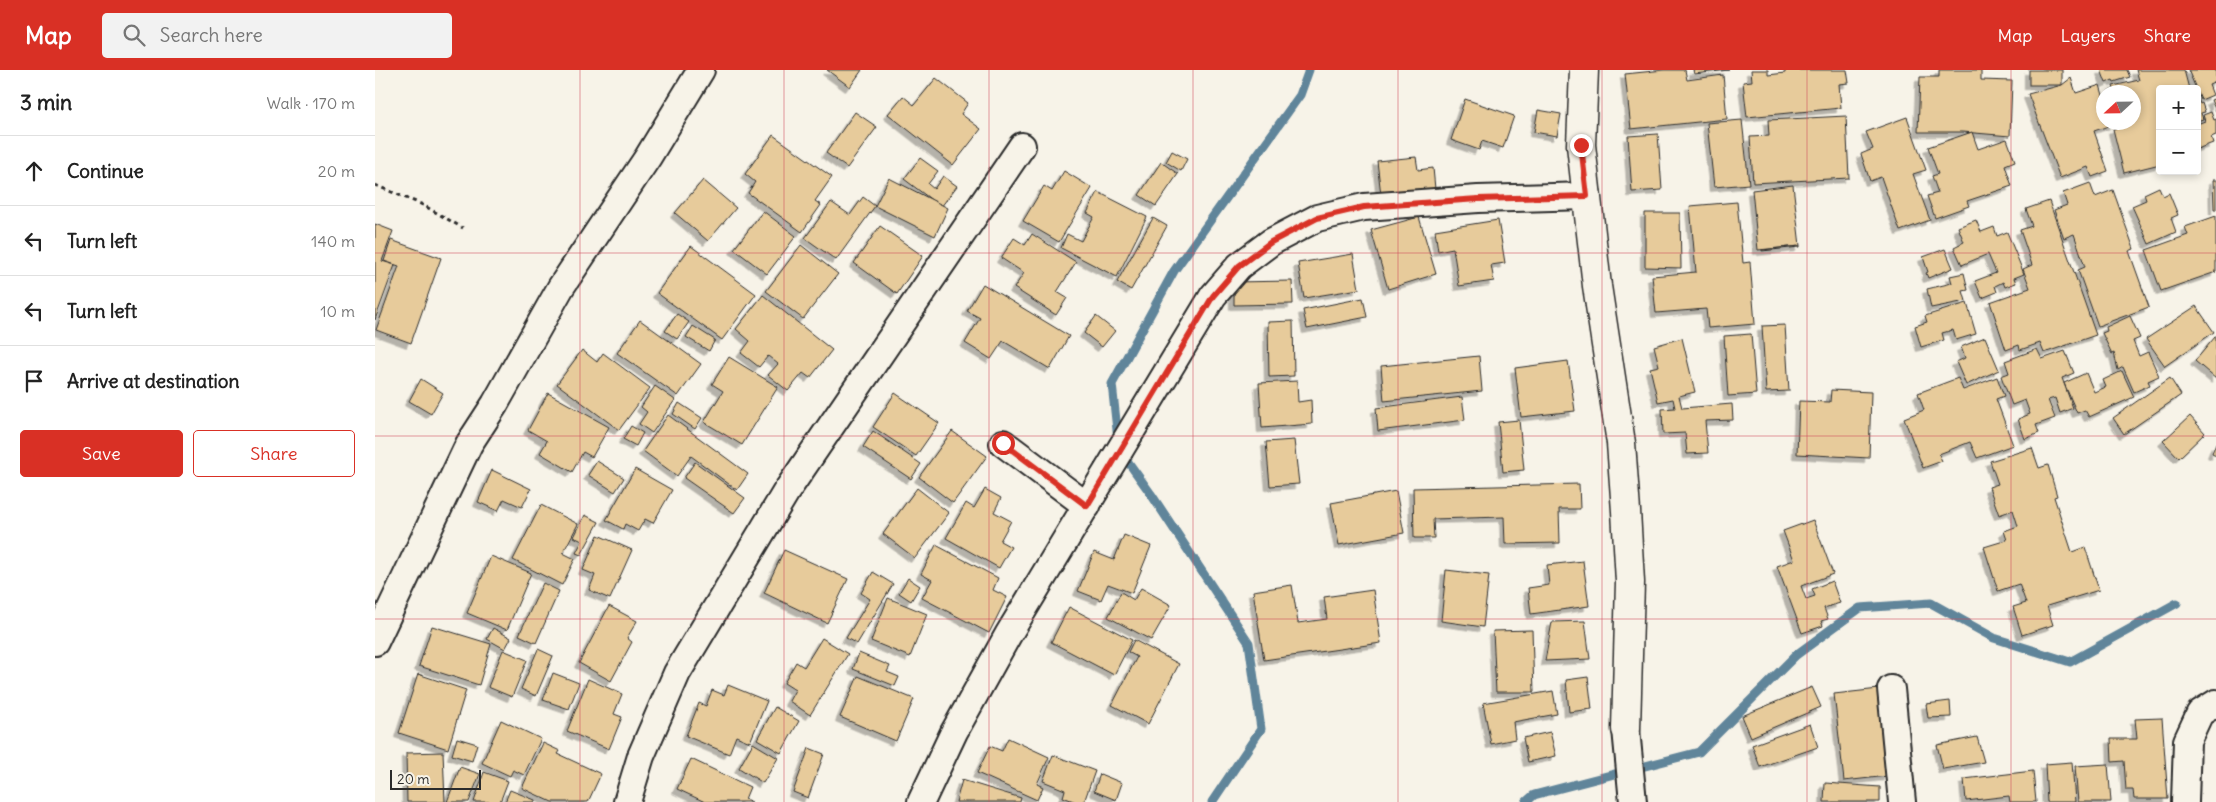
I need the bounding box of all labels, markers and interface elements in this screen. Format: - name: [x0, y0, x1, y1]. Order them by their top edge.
- search box: [102, 13, 452, 58]
- text: Map: [25, 20, 72, 50]
- icon: search: [120, 21, 148, 49]
- text: Search here: [160, 23, 263, 47]
- text: Map: [1997, 24, 2032, 47]
- text: Layers: [2060, 24, 2116, 47]
- text: Share: [2144, 24, 2191, 47]
- north arrow: [2096, 85, 2141, 130]
- map controls: [2156, 85, 2201, 175]
- button: +: [2156, 85, 2201, 130]
- text: 3 min: [20, 89, 72, 116]
- text: Walk · 170 m: [266, 93, 355, 113]
- button: −: [2156, 130, 2201, 175]
- route end: [1570, 134, 1593, 157]
- icon: ahead: [20, 157, 48, 185]
- text: Continue: [67, 159, 144, 183]
- text: 20 m: [318, 161, 355, 181]
- icon: left: [20, 227, 48, 255]
- text: Turn left: [67, 229, 137, 253]
- text: 140 m: [311, 231, 355, 251]
- icon: left: [20, 297, 48, 325]
- text: Turn left: [67, 299, 137, 323]
- text: 10 m: [320, 301, 355, 321]
- icon: arrive: [20, 367, 48, 395]
- text: Arrive at destination: [67, 369, 240, 393]
- button: Save: [20, 430, 183, 477]
- button: Share: [193, 430, 355, 477]
- route start: [992, 432, 1015, 455]
- scale bar: [390, 767, 481, 790]
- text: 20 m: [397, 770, 430, 788]

